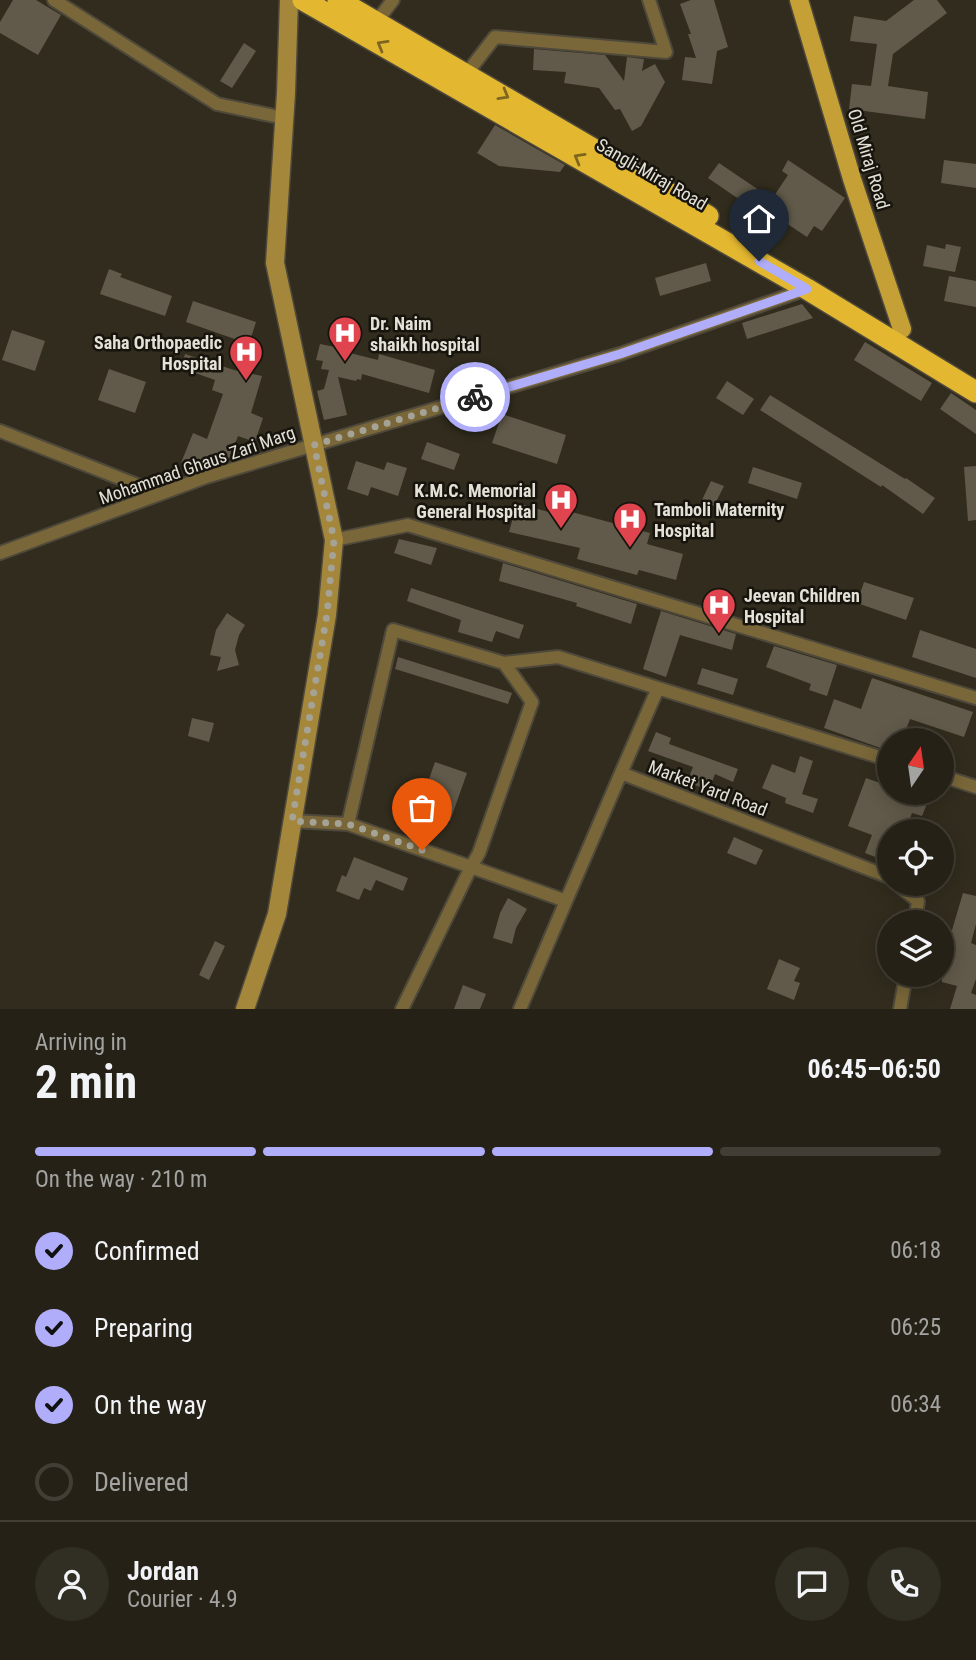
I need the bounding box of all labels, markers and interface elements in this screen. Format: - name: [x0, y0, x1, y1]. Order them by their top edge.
- one-way arrow: [376, 40, 389, 53]
- one-way arrow: [496, 87, 509, 100]
- street label: Old Miraj Road: [844, 106, 894, 212]
- street label: Sangli-Miraj Road: [593, 134, 711, 214]
- one-way arrow: [574, 153, 587, 166]
- pin: [729, 189, 789, 261]
- icon: home: [740, 200, 778, 238]
- place label: Dr. Naim shaikh hospital: [370, 313, 480, 355]
- hospital icon: Dr. Naim shaikh hospital: [326, 314, 364, 363]
- place label: Saha Orthopaedic Hospital: [94, 332, 222, 374]
- hospital icon: Saha Orthopaedic Hospital: [227, 333, 265, 382]
- courier: [440, 362, 510, 432]
- icon: bike: [456, 378, 494, 416]
- street label: Mohammad Ghaus Zari Marg: [96, 422, 298, 508]
- place label: K.M.C. Memorial General Hospital: [414, 480, 536, 522]
- hospital icon: K.M.C. Memorial General Hospital: [542, 481, 580, 530]
- place label: Tamboli Maternity Hospital: [654, 499, 784, 541]
- hospital icon: Tamboli Maternity Hospital: [611, 500, 649, 549]
- place label: Jeevan Children Hospital: [744, 585, 860, 627]
- hospital icon: Jeevan Children Hospital: [700, 586, 738, 635]
- north arrow: [877, 728, 954, 805]
- map controls: [877, 728, 954, 987]
- street label: Market Yard Road: [646, 756, 770, 820]
- pin: [392, 778, 452, 850]
- icon: bag: [403, 789, 441, 827]
- button: locate: [877, 819, 954, 896]
- button: layers: [877, 910, 954, 987]
- text: Arriving in: [35, 1029, 127, 1056]
- text: 06:45–06:50: [807, 1054, 941, 1084]
- text: 2 min: [35, 1055, 137, 1109]
- text: On the way · 210 m: [35, 1166, 207, 1193]
- icon: check: [35, 1232, 73, 1270]
- text: Confirmed: [94, 1236, 200, 1266]
- text: 06:18: [890, 1237, 941, 1264]
- icon: check: [35, 1309, 73, 1347]
- text: Preparing: [94, 1313, 193, 1343]
- text: 06:25: [890, 1314, 941, 1341]
- icon: check: [35, 1386, 73, 1424]
- text: On the way: [94, 1390, 207, 1420]
- text: 06:34: [890, 1391, 941, 1418]
- text: Delivered: [94, 1467, 189, 1497]
- button: person: [35, 1547, 109, 1621]
- button: chat: [775, 1547, 849, 1621]
- button: phone: [867, 1547, 941, 1621]
- text: Jordan: [127, 1556, 199, 1586]
- text: Courier · 4.9: [127, 1586, 238, 1613]

